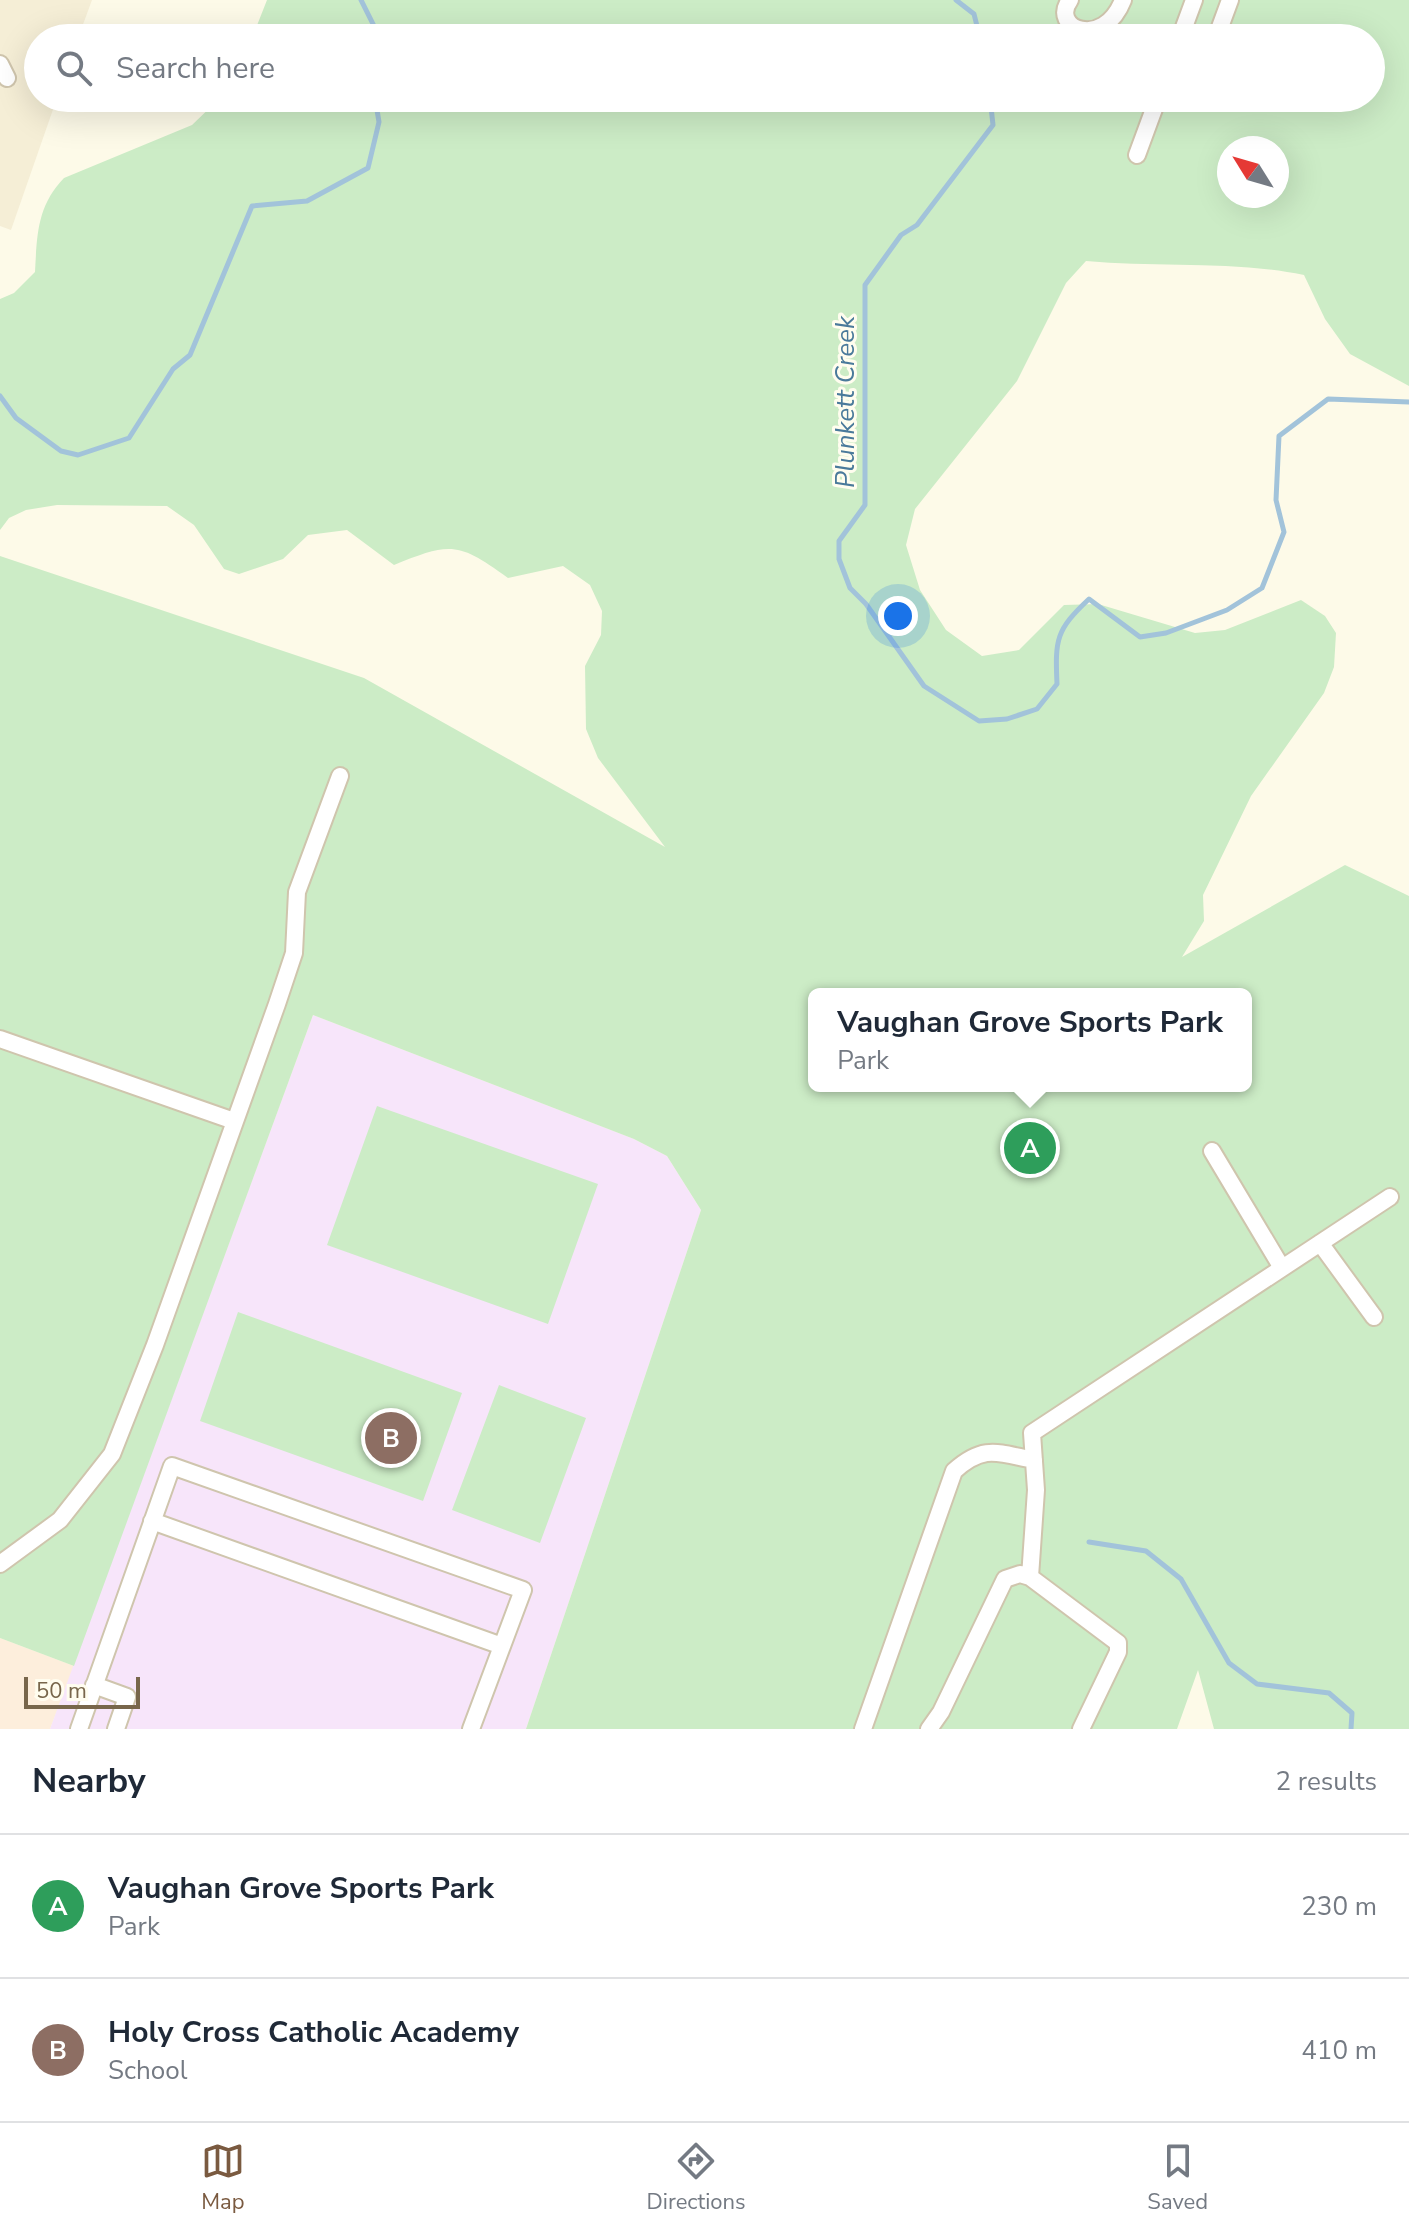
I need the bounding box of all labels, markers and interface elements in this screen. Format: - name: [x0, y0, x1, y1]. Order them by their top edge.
- search box: [24, 24, 1385, 112]
- icon: search: [52, 46, 96, 90]
- text: Search here: [116, 48, 275, 89]
- north arrow: [1217, 136, 1289, 208]
- water label: Plunkett Creek: [828, 315, 863, 488]
- your location: [878, 596, 918, 636]
- popup: [808, 988, 1252, 1092]
- text: Vaughan Grove Sports Park: [837, 1002, 1223, 1043]
- text: Park: [837, 1043, 889, 1078]
- pin: A: [1004, 1118, 1056, 1178]
- pin: B: [365, 1408, 417, 1468]
- scale bar: [24, 1673, 140, 1709]
- text: 50 m: [36, 1676, 87, 1706]
- text: Nearby: [32, 1758, 146, 1804]
- text: 2 results: [1276, 1764, 1377, 1799]
- text: Vaughan Grove Sports Park: [108, 1868, 494, 1909]
- text: A: [48, 1889, 68, 1924]
- text: 230 m: [1301, 1889, 1377, 1924]
- text: Park: [108, 1909, 160, 1944]
- text: Holy Cross Catholic Academy: [108, 2012, 519, 2053]
- text: B: [49, 2033, 67, 2068]
- text: 410 m: [1301, 2033, 1377, 2068]
- text: School: [108, 2053, 187, 2088]
- tab: Map: [201, 2139, 245, 2217]
- tab: Directions: [647, 2139, 746, 2217]
- tab: Saved: [1147, 2139, 1208, 2217]

